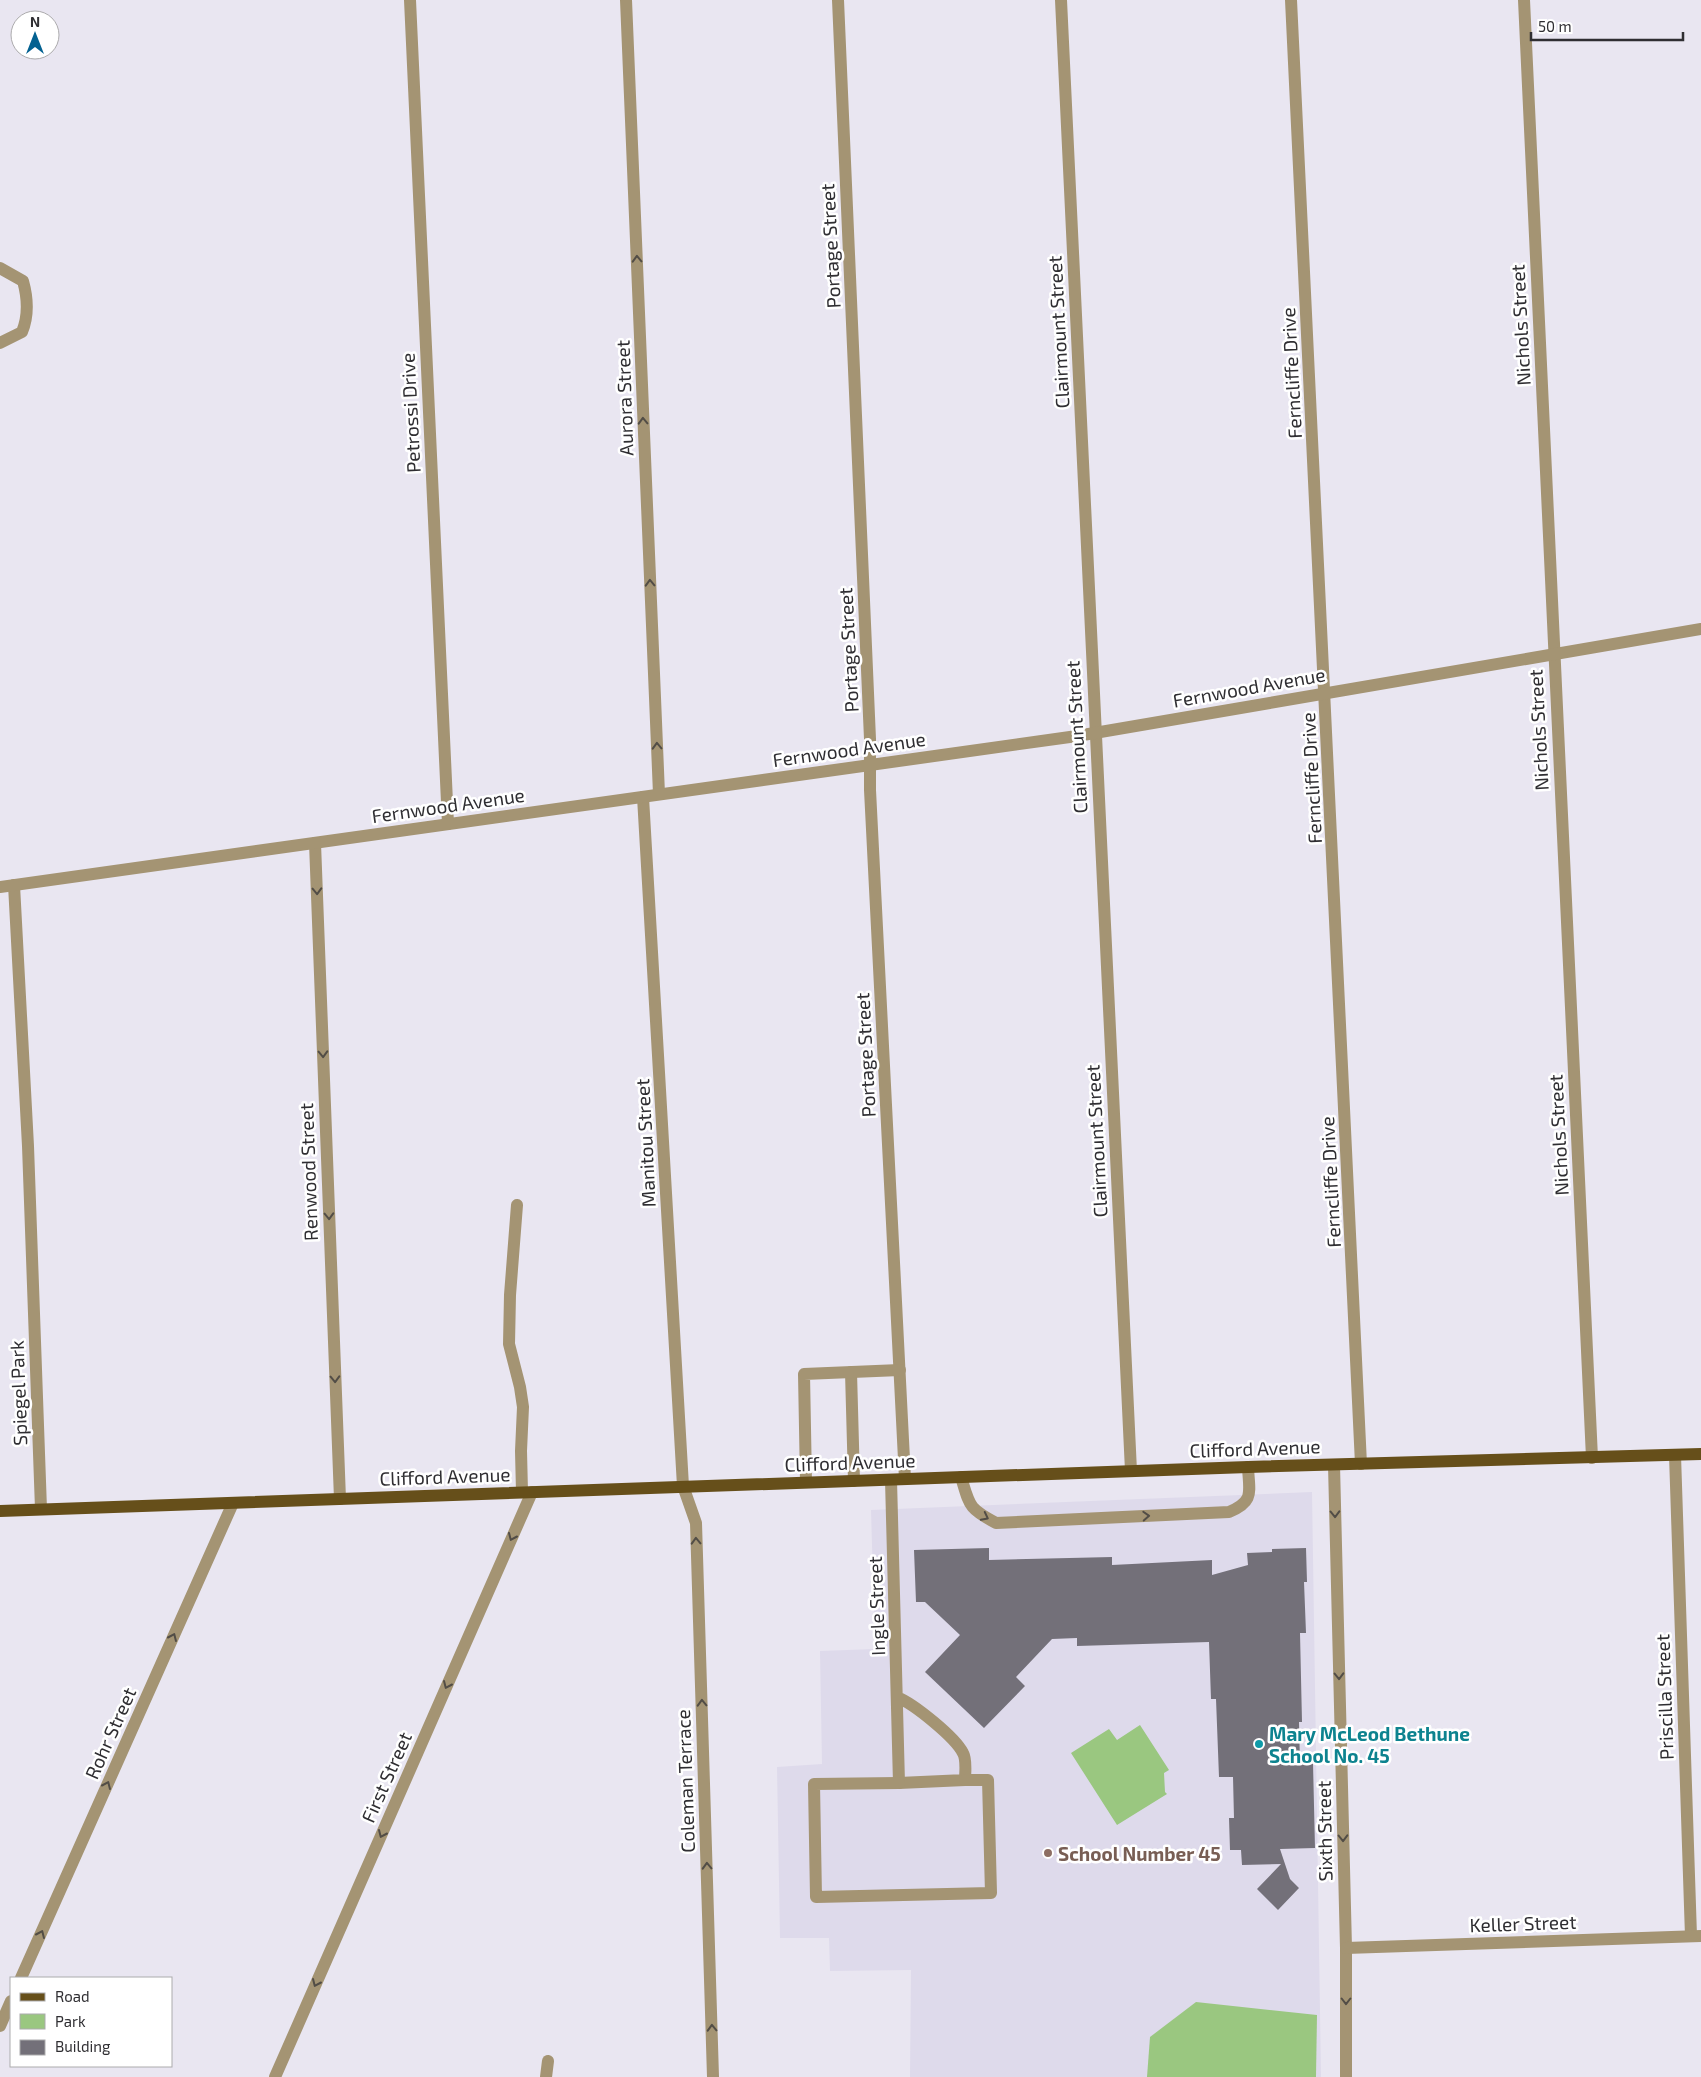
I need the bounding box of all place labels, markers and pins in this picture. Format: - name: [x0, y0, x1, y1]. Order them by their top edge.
- place label: Mary McLeod Bethune School No. 45: [1269, 1722, 1470, 1767]
- marker: Mary McLeod Bethune School No. 45: [1253, 1738, 1265, 1750]
- place label: School Number 45: [1058, 1842, 1221, 1865]
- marker: School Number 45: [1042, 1847, 1054, 1859]

